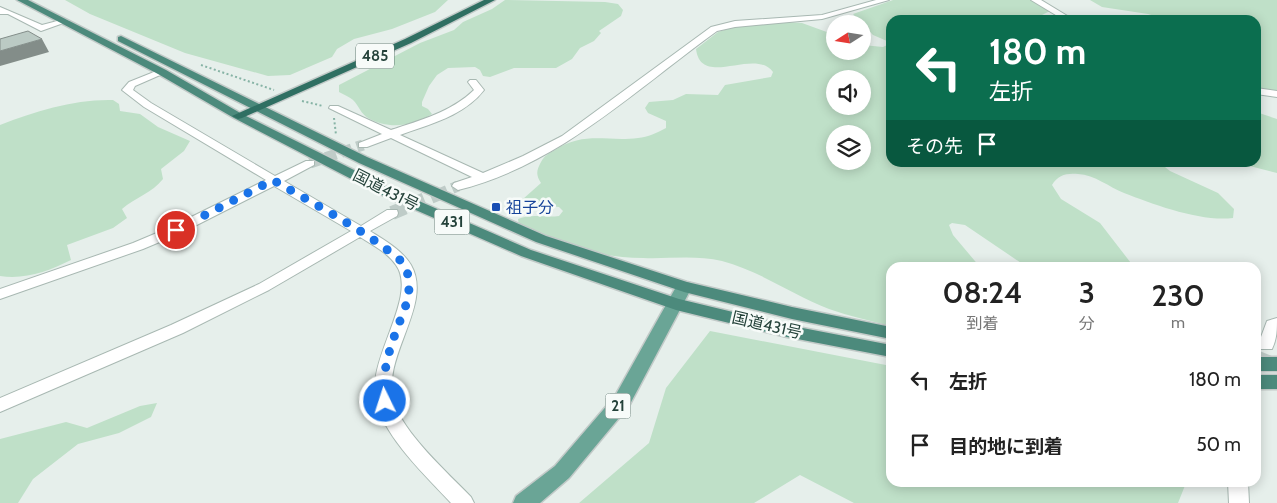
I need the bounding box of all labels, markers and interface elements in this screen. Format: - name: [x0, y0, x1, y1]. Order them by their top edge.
- north arrow: [826, 15, 871, 60]
- map controls: [826, 15, 871, 170]
- text: 180 m: [989, 30, 1086, 73]
- icon: left: [906, 35, 971, 100]
- road number: 485: [356, 44, 394, 68]
- button: sound: [826, 70, 871, 115]
- text: 左折: [989, 78, 1033, 105]
- button: layers: [826, 125, 871, 170]
- icon: arrive: [973, 130, 1001, 158]
- text: その先: [906, 135, 963, 158]
- street label: 国道431号: [350, 165, 422, 215]
- place label: 祖子分: [506, 198, 554, 217]
- marker: 祖子分: [490, 201, 502, 213]
- pin: [155, 209, 197, 251]
- road number: 431: [434, 210, 470, 234]
- icon: arrive: [162, 216, 190, 244]
- text: 08:24: [943, 274, 1022, 311]
- text: 3: [1079, 274, 1095, 311]
- text: 230: [1151, 277, 1205, 314]
- street label: 国道431号: [730, 308, 804, 342]
- text: m: [1171, 313, 1185, 332]
- text: 到着: [966, 314, 998, 333]
- text: 分: [1079, 314, 1095, 333]
- icon: left: [906, 366, 934, 394]
- text: 180 m: [1189, 368, 1241, 391]
- text: 左折: [949, 370, 987, 393]
- position arrow: [358, 374, 410, 426]
- road number: 21: [606, 394, 630, 418]
- icon: arrive: [906, 431, 934, 459]
- text: 50 m: [1197, 433, 1241, 456]
- text: 目的地に到着: [949, 435, 1063, 458]

